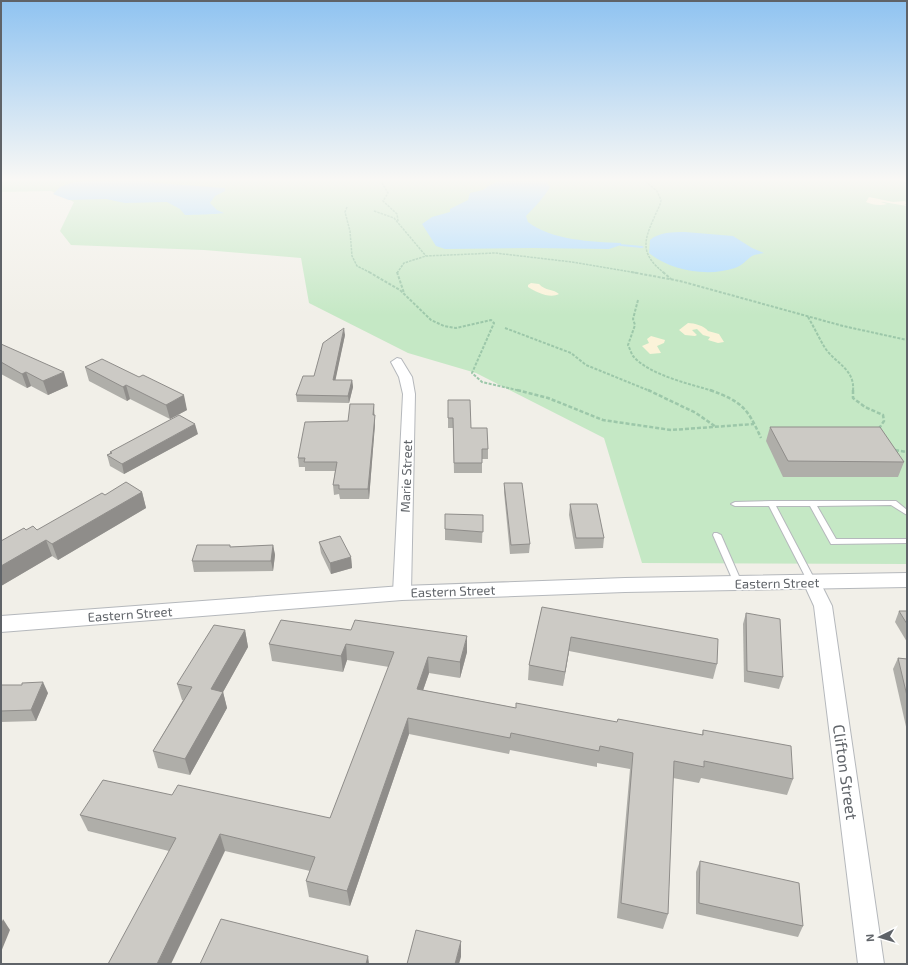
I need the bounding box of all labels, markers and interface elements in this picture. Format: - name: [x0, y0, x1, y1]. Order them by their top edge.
- street label: Marie Street: [397, 439, 415, 513]
- street label: Eastern Street: [734, 574, 820, 592]
- street label: Eastern Street: [410, 582, 496, 600]
- street label: Eastern Street: [87, 603, 173, 625]
- street label: Clifton Street: [830, 723, 862, 821]
- north arrow: [860, 917, 900, 957]
- text: N: [863, 933, 876, 942]

